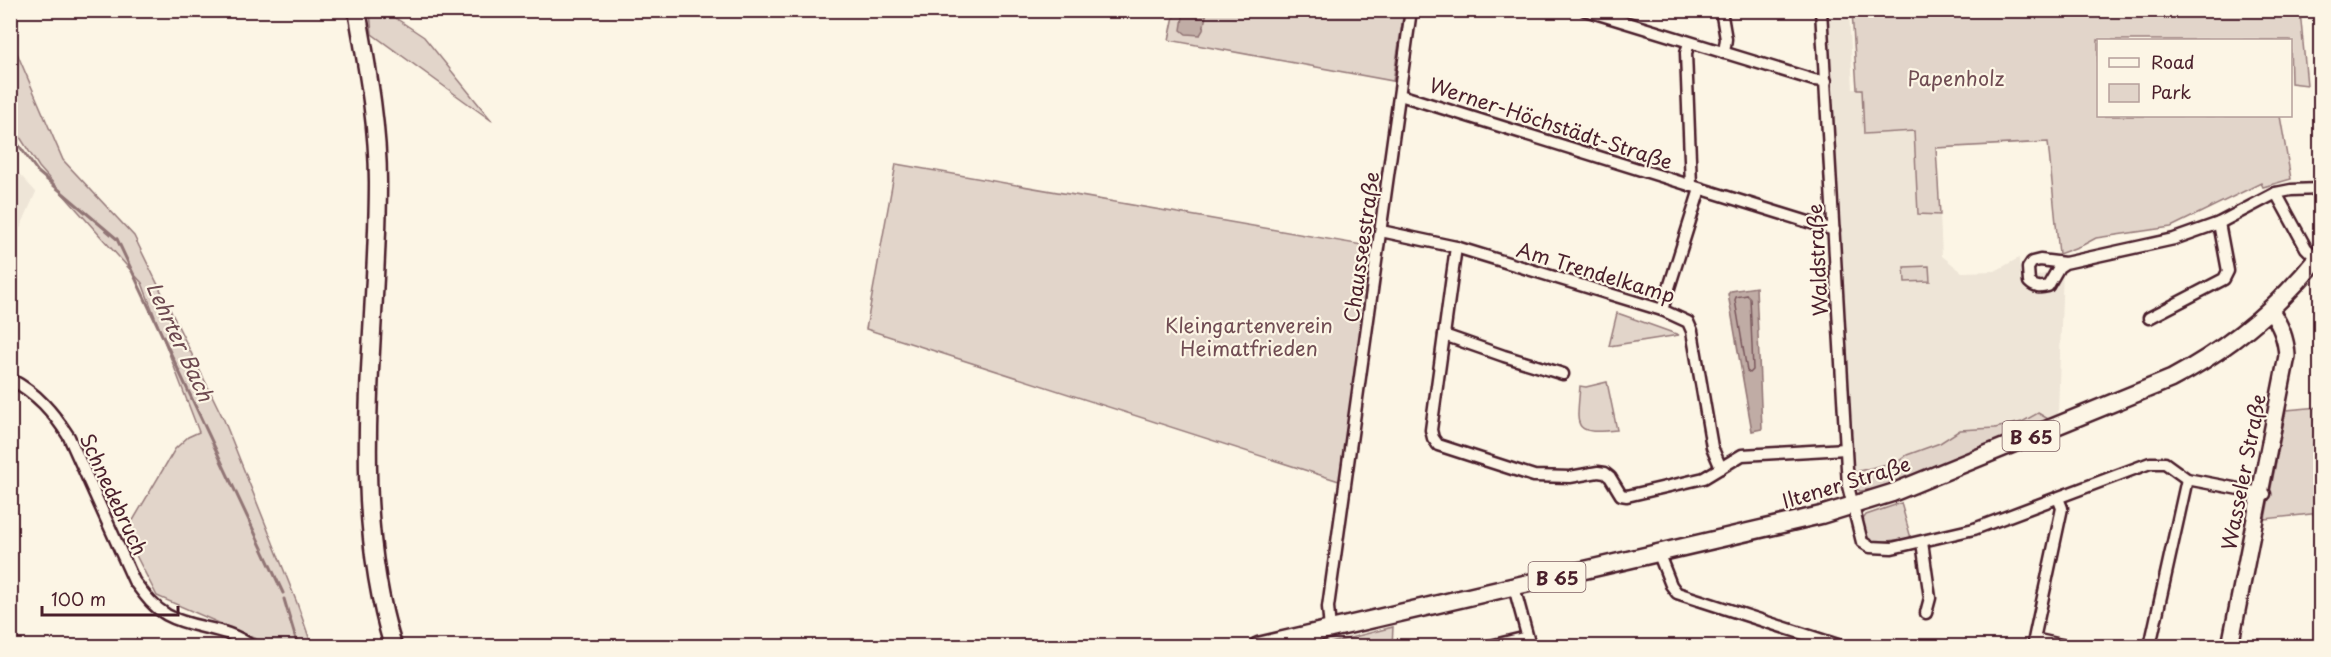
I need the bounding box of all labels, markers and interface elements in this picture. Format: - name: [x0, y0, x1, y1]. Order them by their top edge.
- legend: [2097, 39, 2292, 117]
- text: Road: [2151, 48, 2195, 75]
- park label: Papenholz: [1908, 63, 2005, 93]
- street label: Werner-Höchstädt-Straße: [1426, 69, 1676, 177]
- text: Park: [2151, 78, 2191, 105]
- street label: Chausseestraße: [1336, 170, 1386, 324]
- street label: Waldstraße: [1799, 203, 1835, 317]
- street label: Am Trendelkamp: [1513, 234, 1679, 310]
- water label: Lehrter Bach: [139, 276, 223, 407]
- park label: Kleingartenverein Heimatfrieden: [1165, 310, 1333, 363]
- street label: Wasseler Straße: [2213, 391, 2273, 553]
- road number: B 65: [2002, 421, 2060, 451]
- street label: Schnedebruch: [73, 428, 155, 560]
- street label: Iltener Straße: [1778, 448, 1914, 516]
- road number: B 65: [1528, 562, 1586, 592]
- scale bar: [42, 579, 178, 617]
- text: 100 m: [51, 585, 106, 612]

